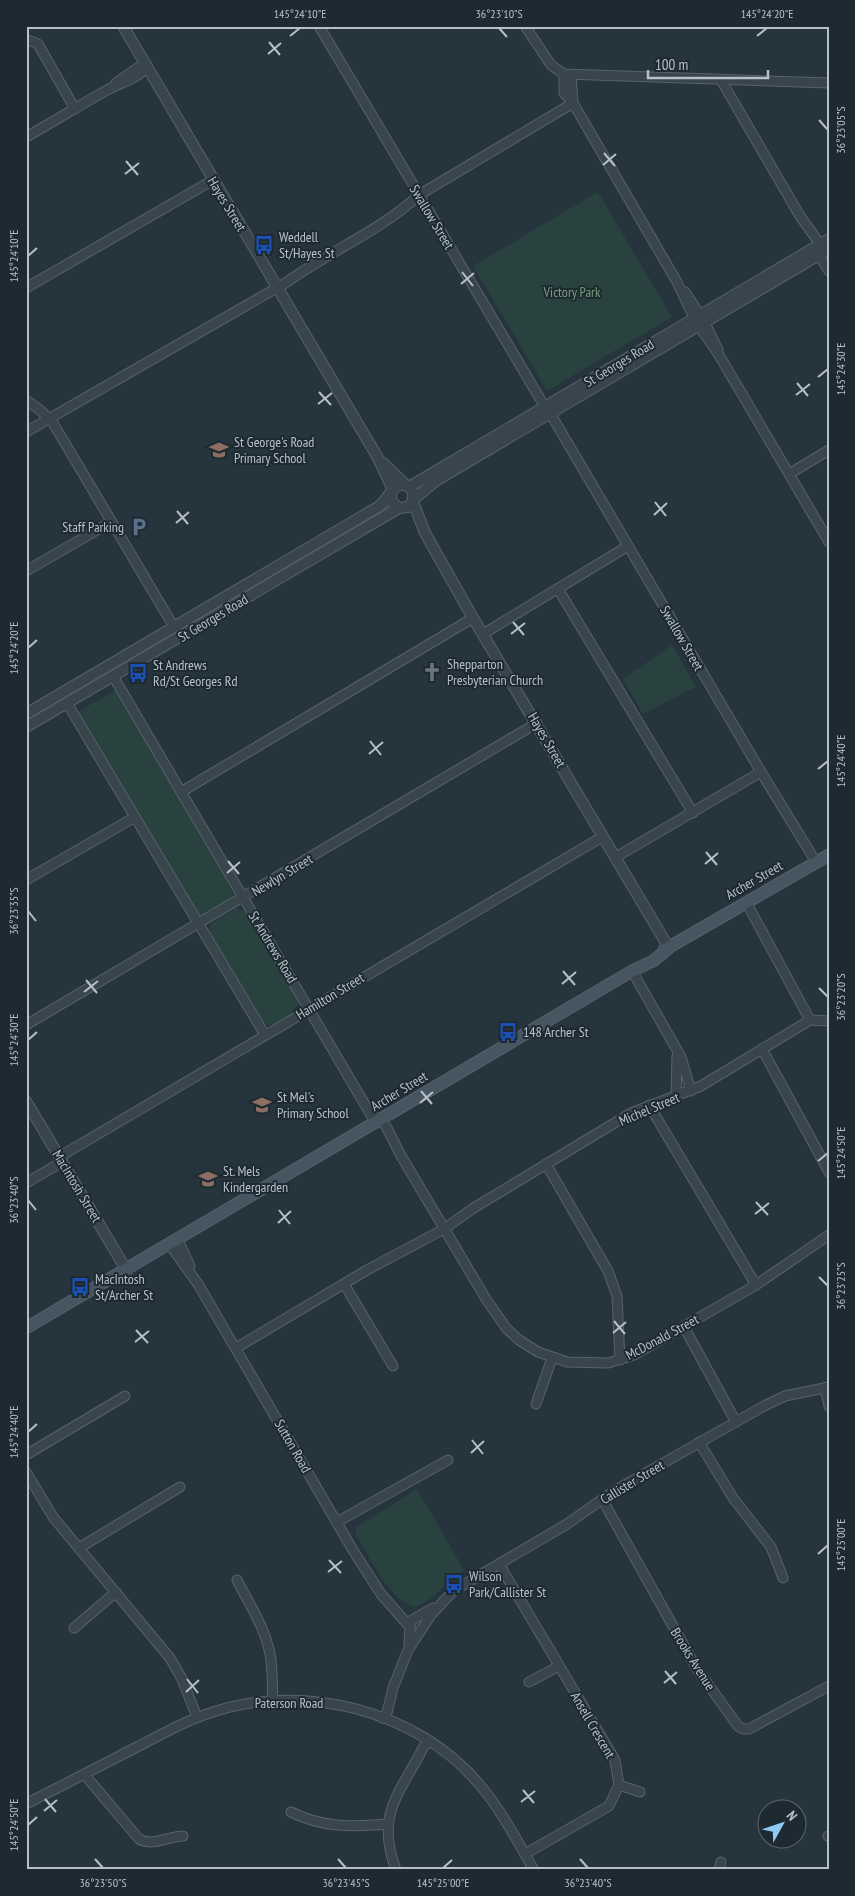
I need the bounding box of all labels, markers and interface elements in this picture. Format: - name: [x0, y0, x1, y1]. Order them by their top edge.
- text: 145°24'10"E: [274, 6, 326, 21]
- text: 36°23'10"S: [475, 6, 523, 21]
- text: 145°24'20"E: [741, 6, 793, 21]
- scale bar: [648, 48, 768, 80]
- text: 100 m: [655, 55, 688, 74]
- text: 36°23'05"S: [833, 106, 848, 154]
- street label: Hayes Street: [204, 173, 250, 235]
- street label: Swallow Street: [406, 181, 458, 253]
- place label: Weddell St/Hayes St: [279, 228, 335, 262]
- text: 145°24'10"E: [6, 230, 21, 282]
- bus stop icon: Weddell St/Hayes St: [253, 234, 275, 256]
- park label: Victory Park: [543, 283, 601, 301]
- street label: St Georges Road: [581, 335, 657, 391]
- text: 145°24'30"E: [833, 343, 848, 395]
- place label: St George's Road Primary School: [234, 433, 314, 467]
- school or university icon: St George's Road Primary School: [208, 439, 230, 461]
- parking icon: Staff Parking: [128, 516, 150, 538]
- place label: Staff Parking: [62, 518, 124, 536]
- street label: St Georges Road: [175, 590, 251, 646]
- street label: Swallow Street: [656, 602, 708, 674]
- text: 145°24'20"E: [6, 622, 21, 674]
- place label: Shepparton Presbyterian Church: [447, 655, 543, 689]
- place label: St Andrews Rd/St Georges Rd: [153, 656, 237, 690]
- church icon: Shepparton Presbyterian Church: [421, 661, 443, 683]
- bus stop icon: St Andrews Rd/St Georges Rd: [127, 662, 149, 684]
- street label: Hayes Street: [524, 709, 570, 771]
- text: 145°24'40"E: [833, 735, 848, 787]
- street label: Newlyn Street: [248, 850, 316, 900]
- street label: Archer Street: [722, 856, 786, 904]
- text: 36°23'35"S: [6, 887, 21, 935]
- street label: St Andrews Road: [245, 908, 301, 986]
- street label: Hamilton Street: [293, 969, 368, 1023]
- text: 36°23'20"S: [833, 973, 848, 1021]
- text: 145°24'30"E: [6, 1014, 21, 1066]
- bus stop icon: 148 Archer St: [497, 1021, 519, 1043]
- place label: 148 Archer St: [523, 1023, 589, 1041]
- street label: Archer Street: [367, 1067, 431, 1115]
- place label: St Mel's Primary School: [277, 1088, 349, 1122]
- street label: Michel Street: [616, 1088, 682, 1130]
- school or university icon: St Mel's Primary School: [251, 1094, 273, 1116]
- text: 145°24'50"E: [833, 1127, 848, 1179]
- street label: MacIntosh Street: [48, 1146, 106, 1226]
- place label: St. Mels Kindergarden: [223, 1162, 288, 1196]
- school or university icon: St. Mels Kindergarden: [197, 1168, 219, 1190]
- text: 36°23'40"S: [6, 1176, 21, 1224]
- text: 36°23'25"S: [833, 1262, 848, 1310]
- place label: MacIntosh St/Archer St: [95, 1270, 153, 1304]
- bus stop icon: MacIntosh St/Archer St: [69, 1276, 91, 1298]
- street label: McDonald Street: [622, 1310, 702, 1364]
- text: 145°24'40"E: [6, 1406, 21, 1458]
- street label: Sutton Road: [271, 1416, 315, 1476]
- street label: Callister Street: [597, 1456, 667, 1508]
- text: 145°25'00"E: [833, 1519, 848, 1571]
- place label: Wilson Park/Callister St: [469, 1567, 546, 1601]
- bus stop icon: Wilson Park/Callister St: [443, 1573, 465, 1595]
- street label: Brooks Avenue: [667, 1624, 719, 1694]
- street label: Ansell Crescent: [567, 1689, 619, 1762]
- street label: Paterson Road: [255, 1694, 323, 1712]
- north arrow: [758, 1798, 808, 1848]
- text: 145°24'50"E: [6, 1799, 21, 1851]
- text: N: [783, 1807, 801, 1824]
- text: 36°23'50"S: [79, 1875, 127, 1890]
- text: 36°23'45"S: [322, 1875, 370, 1890]
- text: 145°25'00"E: [417, 1875, 469, 1890]
- text: 36°23'40"S: [564, 1875, 612, 1890]

